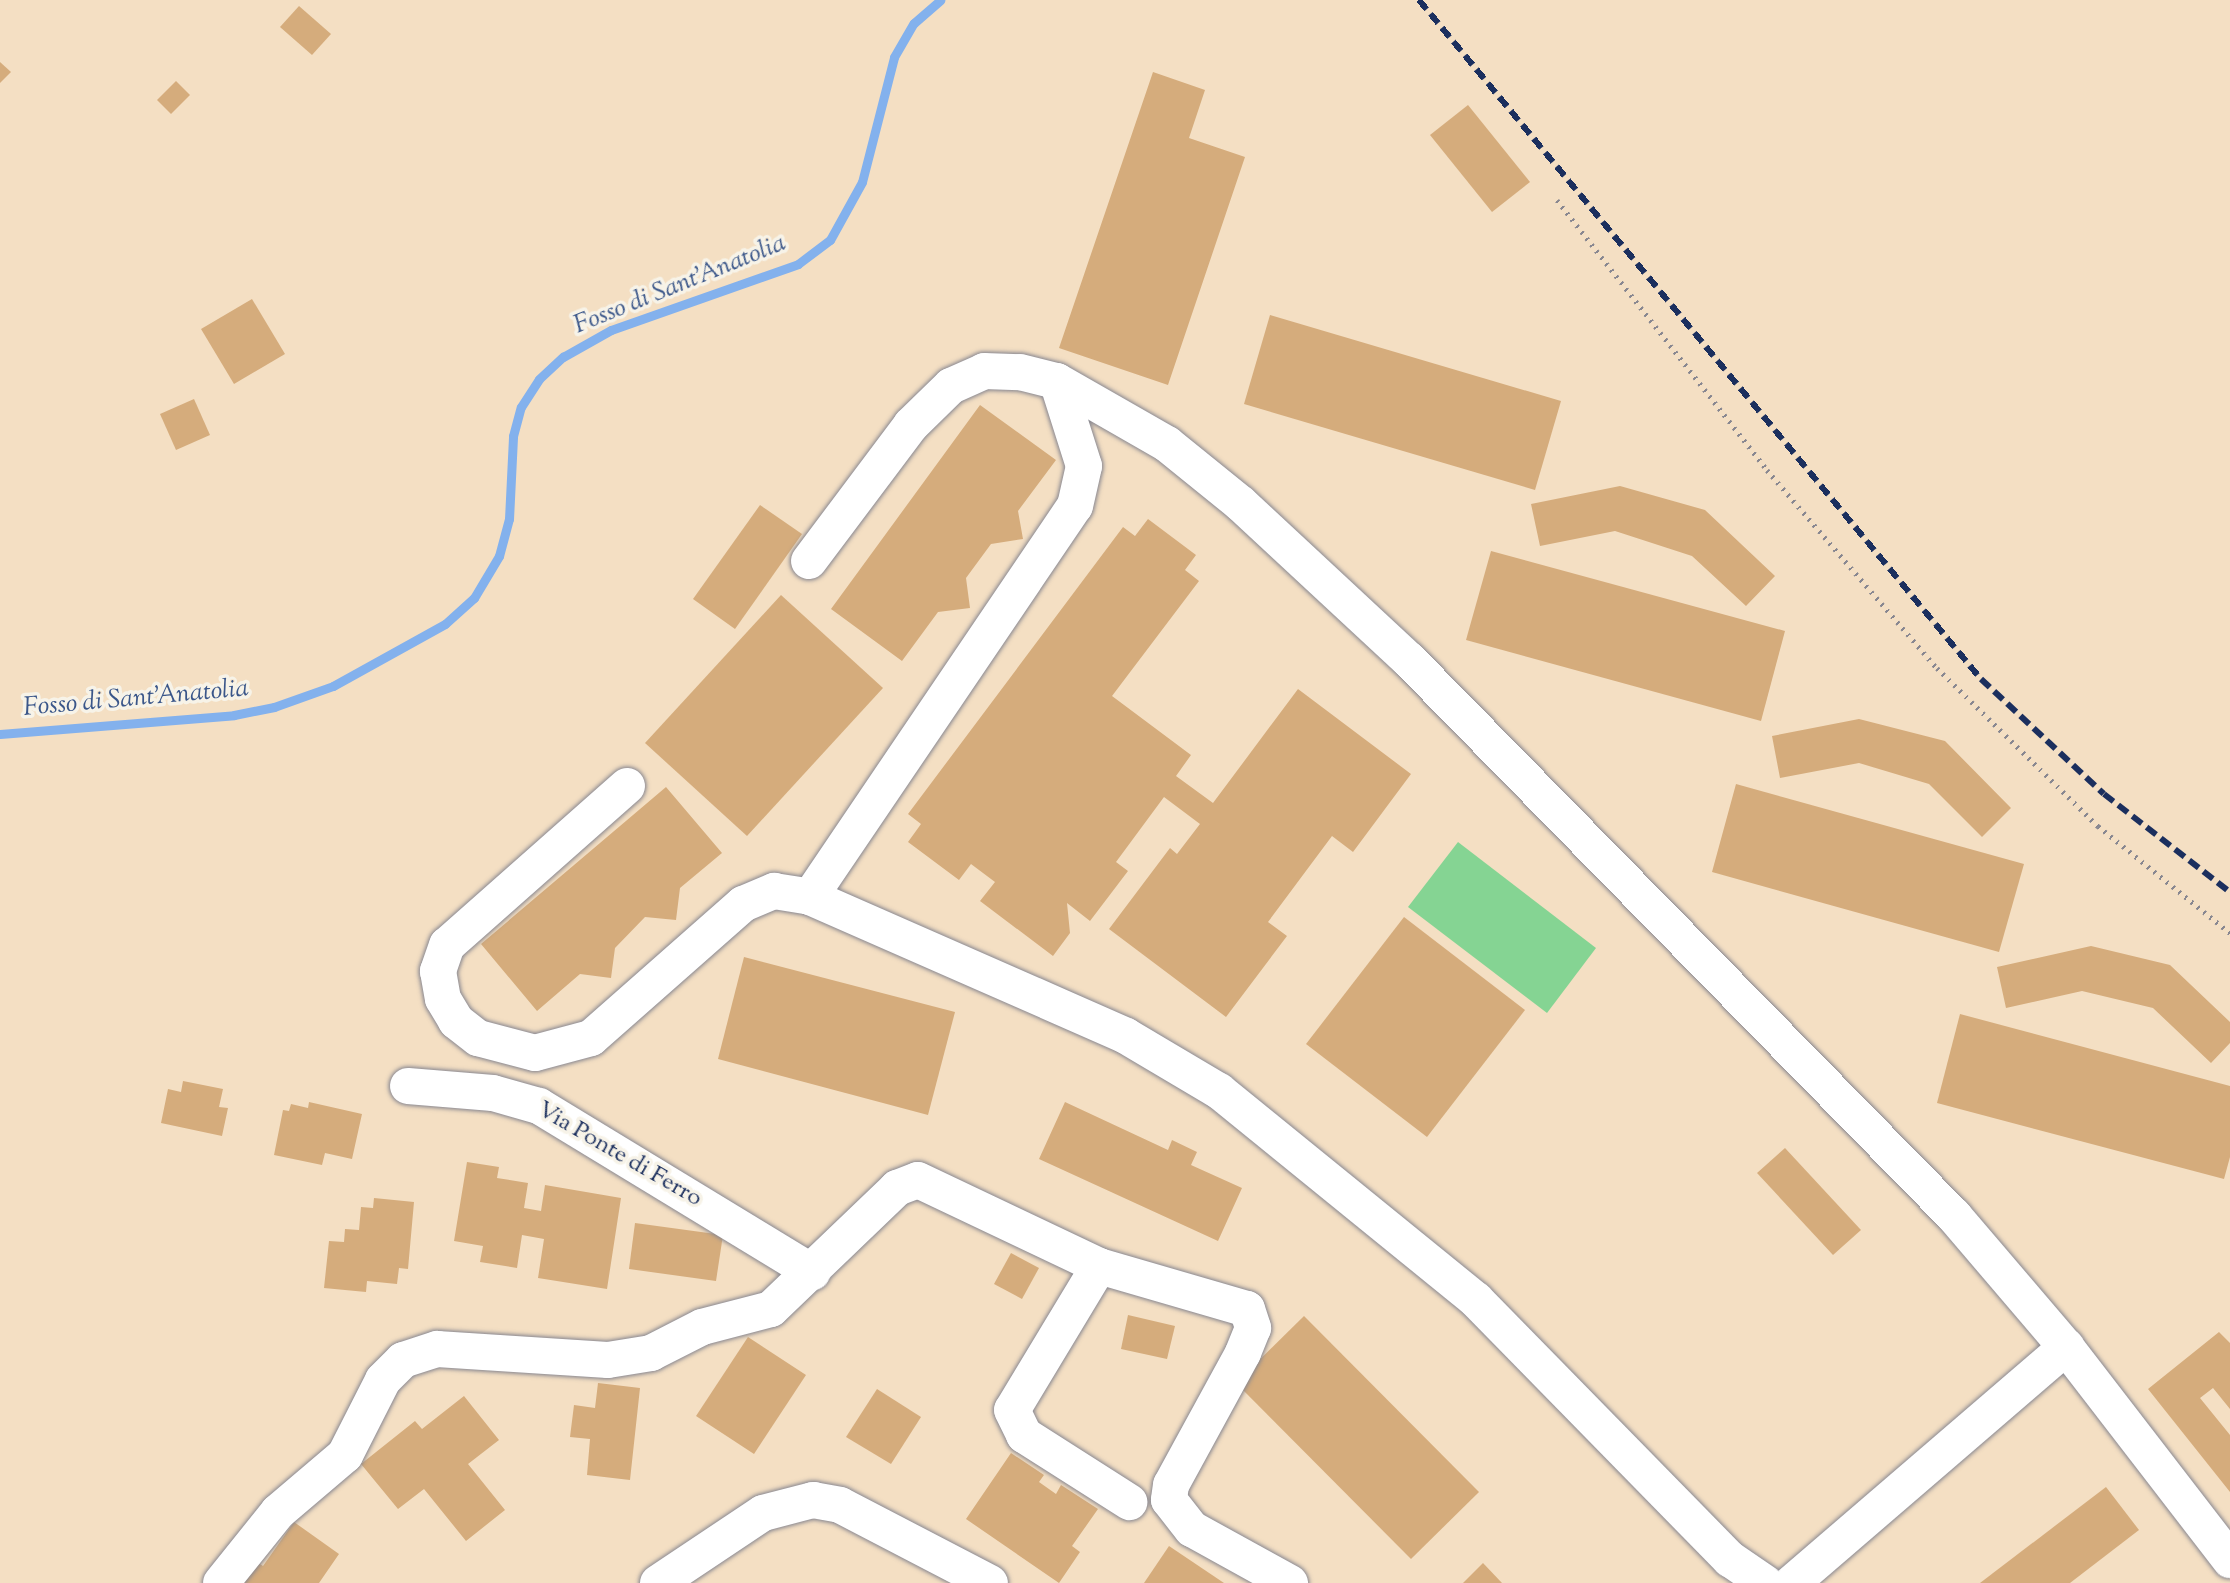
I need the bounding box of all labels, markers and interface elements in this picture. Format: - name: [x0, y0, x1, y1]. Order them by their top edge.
- water label: Fosso di Sant'Anatolia: [569, 228, 791, 342]
- water label: Fosso di Sant'Anatolia: [22, 674, 250, 724]
- street label: Via Ponte di Ferro: [531, 1096, 707, 1214]

